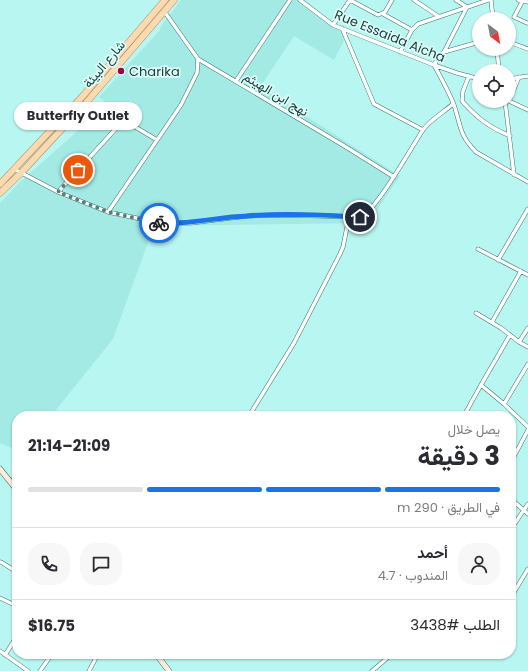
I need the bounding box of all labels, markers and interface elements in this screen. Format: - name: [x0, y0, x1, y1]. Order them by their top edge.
- street label: Rue Essaida Aicha: [332, 5, 448, 67]
- north arrow: [472, 12, 516, 56]
- map controls: [472, 12, 516, 108]
- street label: شارع البيئة: [78, 36, 130, 92]
- place label: Charika: [129, 62, 180, 81]
- button: locate: [472, 64, 516, 108]
- marker: Charika: [116, 66, 126, 76]
- street label: نهج ابن الهيثم: [240, 67, 312, 121]
- callout: Butterfly Outlet: [14, 102, 142, 130]
- text: Butterfly Outlet: [27, 106, 129, 125]
- pin: [61, 153, 95, 187]
- icon: bag: [67, 159, 89, 181]
- pin: [343, 200, 377, 234]
- courier: [139, 203, 179, 243]
- icon: home: [349, 206, 371, 228]
- icon: bike: [148, 212, 170, 234]
- text: يصل خلال: [448, 420, 500, 439]
- text: 21:09–21:14: [28, 435, 110, 456]
- text: 3 دقيقة: [417, 438, 500, 474]
- text: في الطريق · 290 m: [397, 498, 500, 517]
- text: أحمد: [417, 542, 448, 563]
- button: phone: [28, 543, 70, 585]
- button: chat: [80, 543, 122, 585]
- button: person: [458, 543, 500, 585]
- text: المندوب · 4.7: [378, 566, 448, 585]
- text: الطلب #3438: [410, 614, 500, 635]
- text: $16.75: [28, 615, 75, 636]

